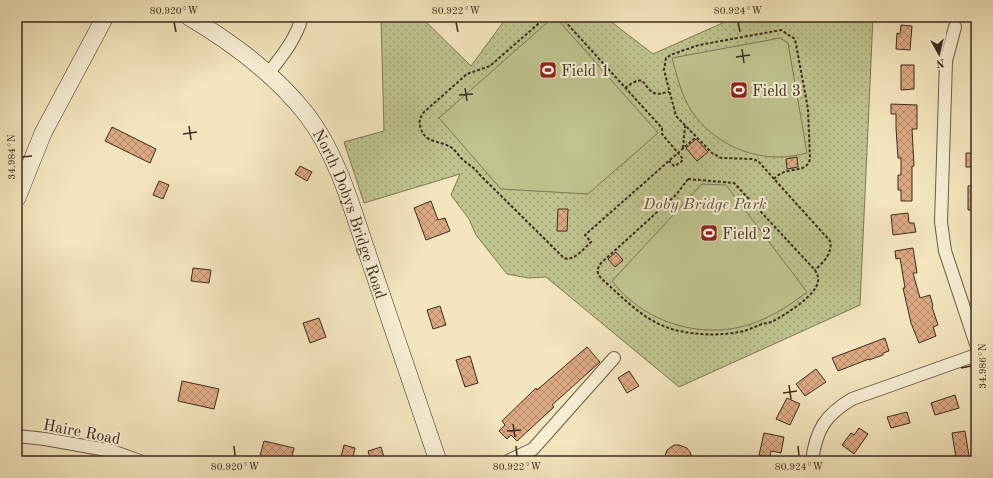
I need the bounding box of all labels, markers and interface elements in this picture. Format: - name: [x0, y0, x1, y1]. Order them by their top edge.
- text: 80.920°W: [150, 6, 198, 16]
- text: 80.922°W: [432, 6, 480, 16]
- text: 80.924°W: [714, 6, 762, 16]
- north arrow: [919, 34, 959, 74]
- text: N: [935, 56, 945, 69]
- sports icon: Field 1: [538, 60, 558, 80]
- place label: Field 1: [561, 64, 610, 80]
- sports icon: Field 3: [729, 80, 749, 100]
- place label: Field 3: [752, 84, 801, 100]
- street label: North Dobys Bridge Road: [309, 127, 388, 301]
- text: 34.984°N: [7, 134, 17, 180]
- park label: Doby Bridge Park: [642, 197, 767, 213]
- sports icon: Field 2: [699, 223, 719, 243]
- place label: Field 2: [722, 227, 771, 243]
- text: 34.986°N: [978, 343, 988, 389]
- street label: Haire Road: [41, 418, 122, 448]
- text: 80.920°W: [211, 462, 259, 472]
- text: 80.922°W: [493, 462, 541, 472]
- text: 80.924°W: [775, 462, 823, 472]

